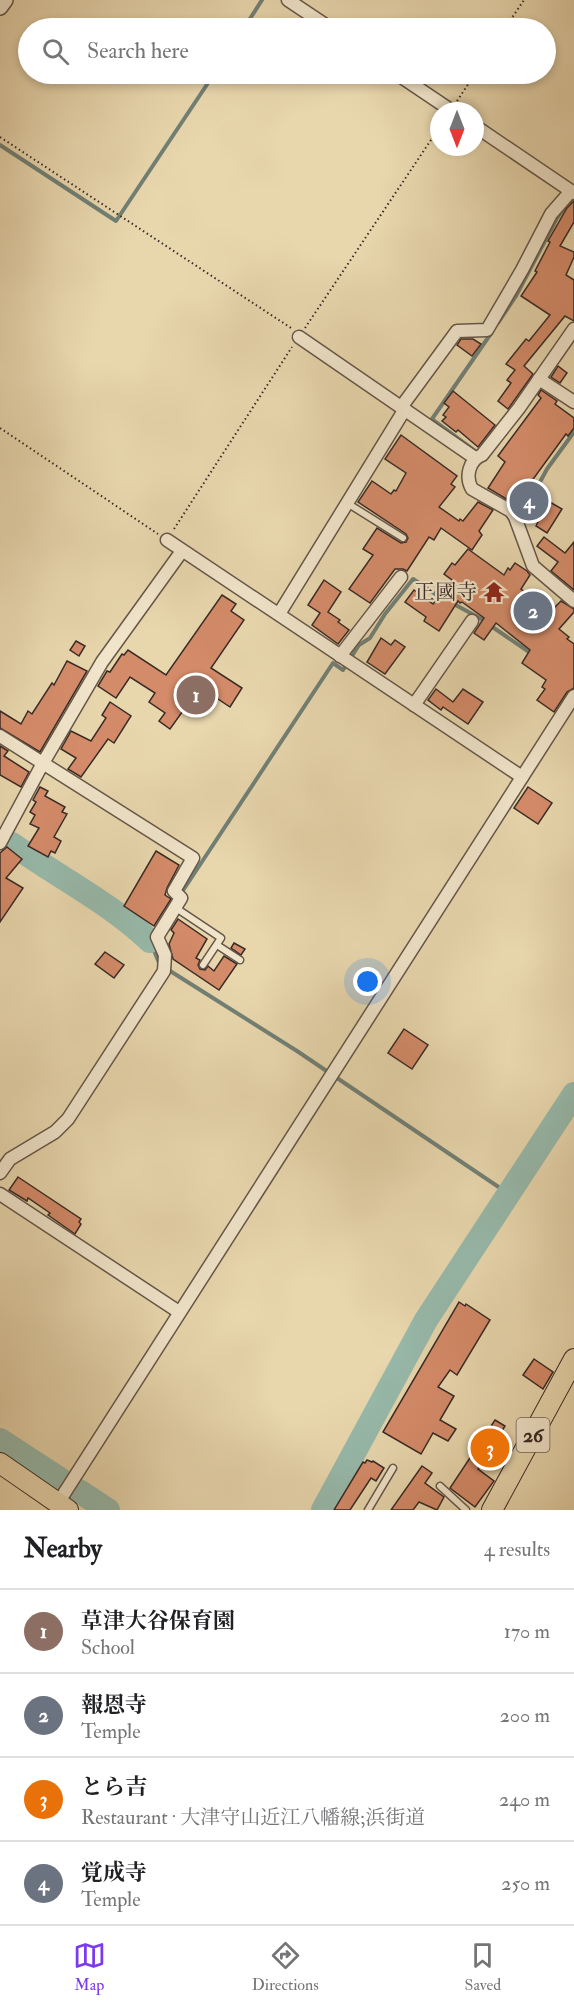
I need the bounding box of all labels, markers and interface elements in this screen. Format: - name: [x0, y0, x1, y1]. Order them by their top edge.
- search box: [18, 18, 556, 84]
- icon: search: [39, 35, 72, 68]
- text: Search here: [87, 37, 189, 65]
- north arrow: [430, 102, 484, 156]
- pin: 4: [510, 478, 548, 524]
- place label: 正國寺: [414, 579, 477, 606]
- temple icon: 正國寺: [482, 580, 506, 604]
- pin: 2: [514, 588, 552, 634]
- pin: 1: [176, 672, 216, 718]
- your location: [353, 967, 382, 996]
- road number: 26: [516, 1418, 550, 1452]
- pin: 3: [470, 1426, 510, 1470]
- text: Nearby: [24, 1533, 102, 1565]
- text: 4 results: [484, 1537, 550, 1562]
- text: 草津大谷保育園: [81, 1607, 235, 1635]
- text: 1: [40, 1619, 47, 1644]
- text: 170 m: [504, 1619, 550, 1644]
- text: School: [81, 1635, 135, 1660]
- text: 報恩寺: [81, 1691, 147, 1719]
- text: 2: [38, 1703, 49, 1728]
- text: 200 m: [500, 1703, 550, 1728]
- text: Temple: [81, 1719, 141, 1744]
- text: とら吉: [81, 1773, 147, 1801]
- text: 3: [40, 1787, 47, 1812]
- text: 240 m: [499, 1787, 550, 1812]
- text: Restaurant · 大津守山近江八幡線;浜街道: [81, 1805, 425, 1830]
- text: 覚成寺: [81, 1859, 147, 1887]
- text: 4: [38, 1871, 49, 1896]
- text: 250 m: [501, 1871, 550, 1896]
- text: Temple: [81, 1887, 141, 1912]
- tab: Map: [73, 1939, 106, 1995]
- tab: Directions: [252, 1939, 319, 1995]
- tab: Saved: [465, 1939, 501, 1995]

